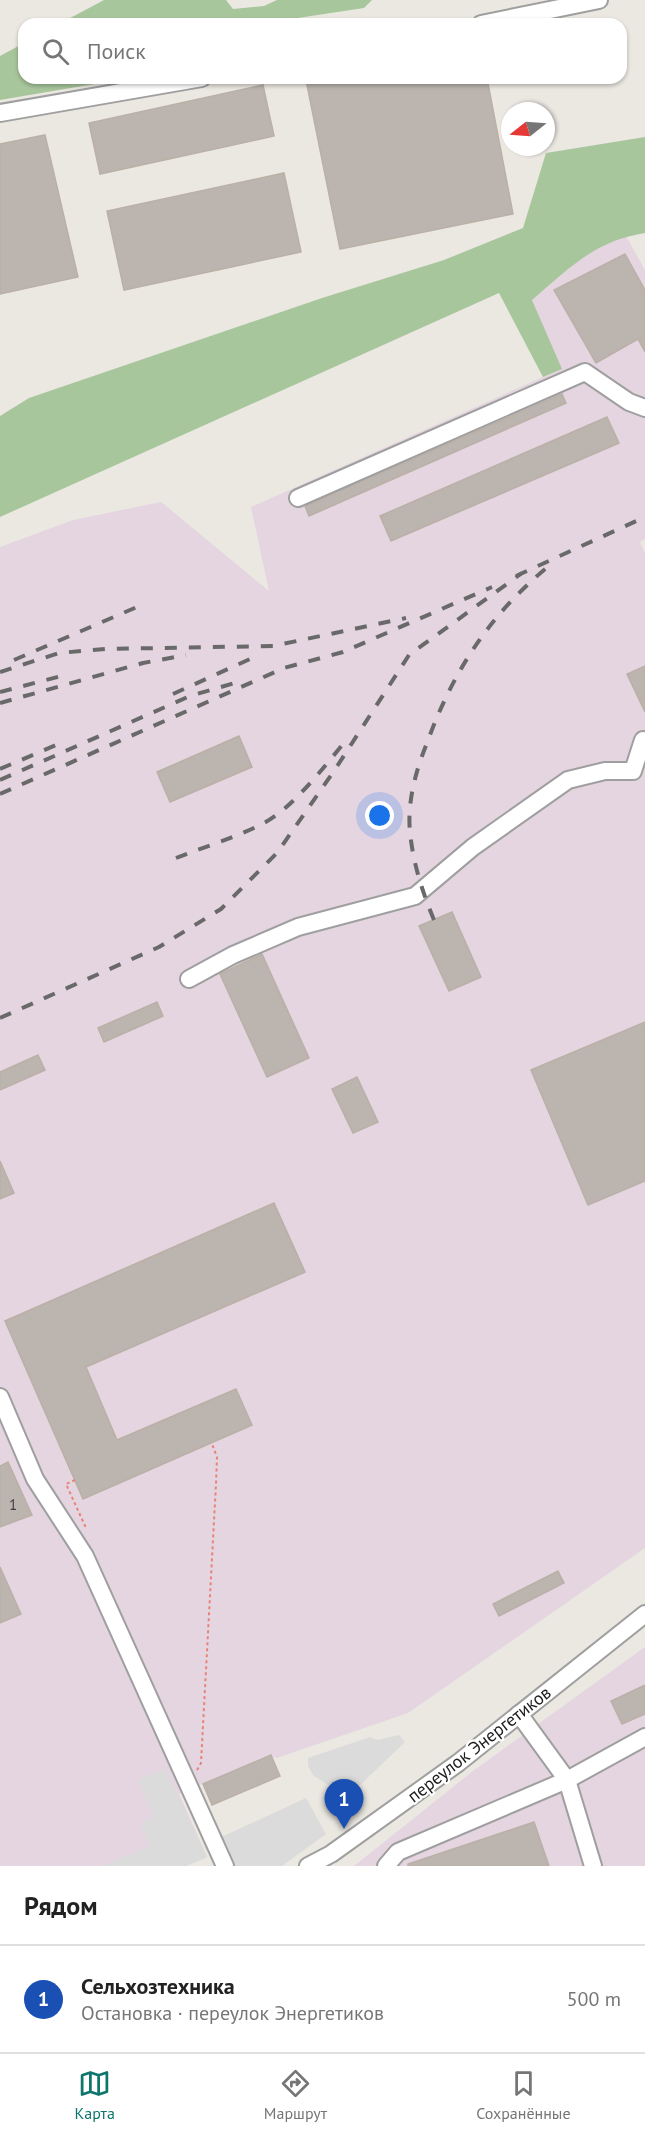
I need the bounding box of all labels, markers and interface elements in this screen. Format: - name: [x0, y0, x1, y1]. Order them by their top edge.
- search box: [18, 18, 627, 84]
- icon: search: [39, 35, 72, 68]
- text: Поиск: [87, 37, 146, 65]
- north arrow: [501, 102, 555, 156]
- your location: [365, 801, 394, 830]
- house number: 1: [9, 1495, 17, 1514]
- street label: переулок Энергетиков: [403, 1681, 555, 1807]
- pin: 1: [324, 1780, 364, 1829]
- text: Рядом: [24, 1889, 98, 1922]
- text: Сельхозтехника: [81, 1972, 235, 2000]
- text: 1: [38, 1986, 49, 2012]
- text: 500 m: [567, 1986, 621, 2012]
- text: Остановка · переулок Энергетиков: [81, 2000, 384, 2026]
- tab: Карта: [74, 2067, 115, 2123]
- tab: Маршрут: [264, 2067, 327, 2123]
- tab: Сохранённые: [476, 2067, 571, 2123]

